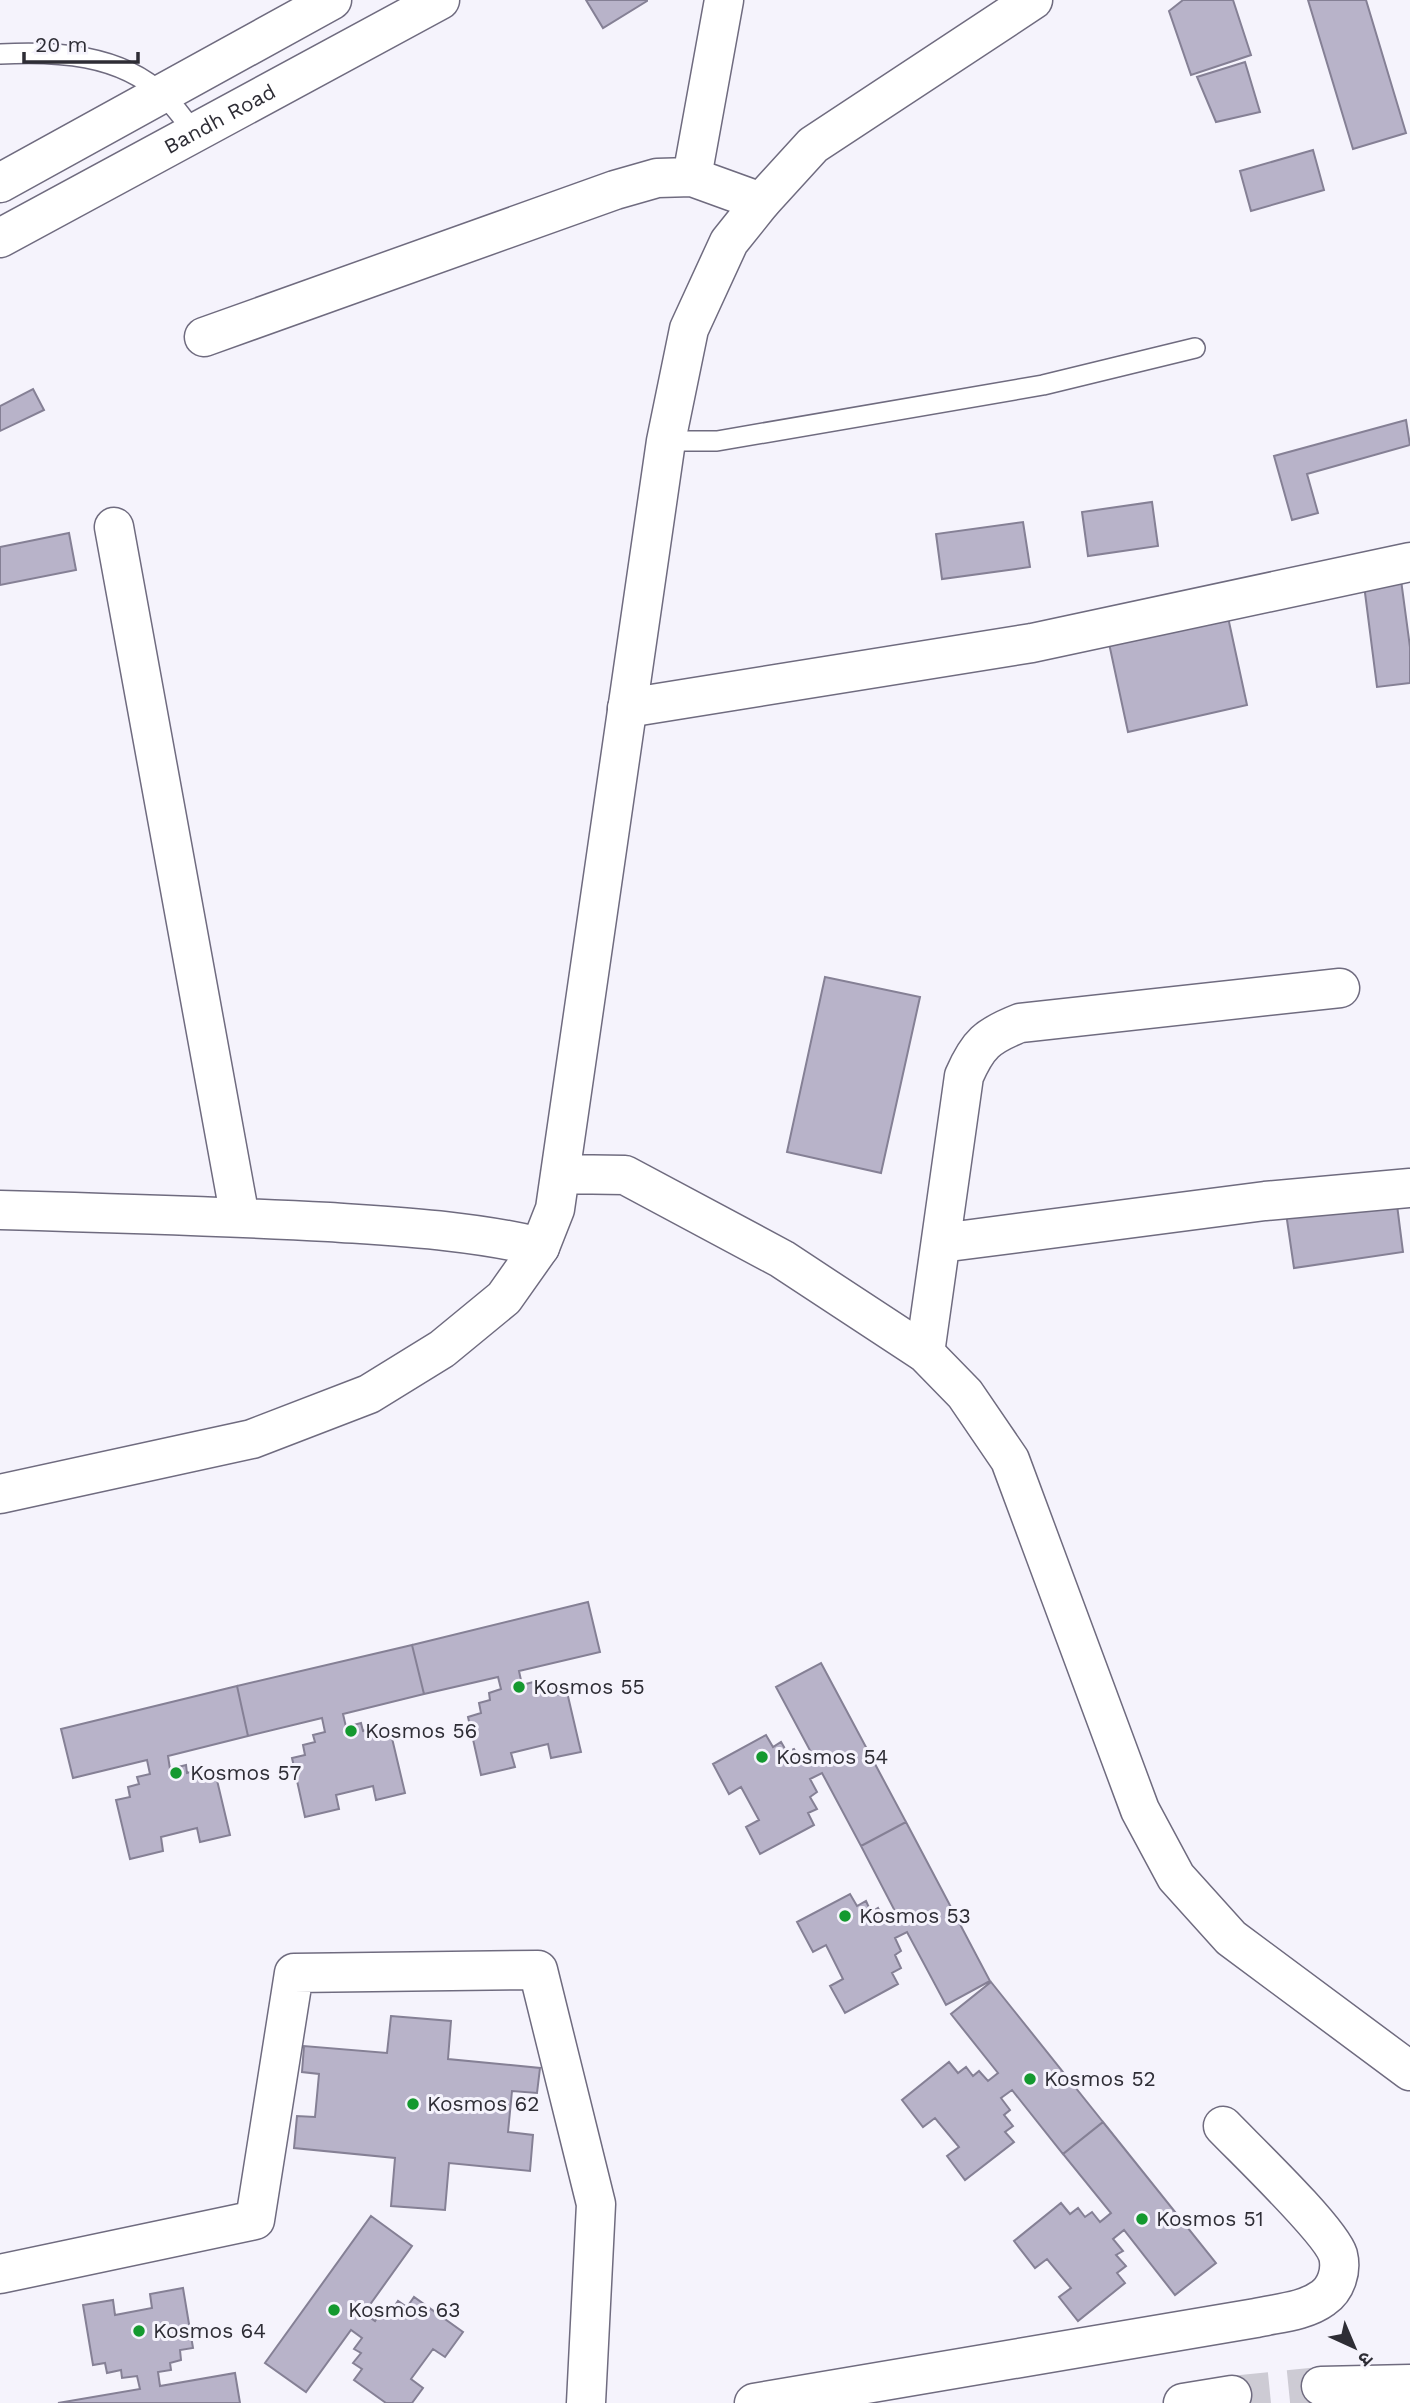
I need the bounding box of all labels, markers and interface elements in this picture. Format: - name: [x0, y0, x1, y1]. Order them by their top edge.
- scale bar: [24, 21, 138, 65]
- text: 20 m: [35, 32, 87, 57]
- street label: Bandh Road: [160, 78, 280, 159]
- place label: Kosmos 55: [533, 1674, 645, 1699]
- marker: Kosmos 55: [511, 1679, 527, 1695]
- place label: Kosmos 56: [365, 1718, 477, 1743]
- marker: Kosmos 56: [343, 1723, 359, 1739]
- place label: Kosmos 54: [776, 1744, 888, 1769]
- marker: Kosmos 54: [754, 1749, 770, 1765]
- place label: Kosmos 57: [190, 1760, 302, 1785]
- marker: Kosmos 57: [168, 1765, 184, 1781]
- place label: Kosmos 53: [859, 1903, 971, 1928]
- marker: Kosmos 53: [837, 1908, 853, 1924]
- place label: Kosmos 52: [1044, 2066, 1156, 2091]
- marker: Kosmos 52: [1022, 2071, 1038, 2087]
- place label: Kosmos 62: [427, 2091, 539, 2116]
- marker: Kosmos 62: [405, 2096, 421, 2112]
- place label: Kosmos 51: [1156, 2206, 1264, 2231]
- marker: Kosmos 51: [1134, 2211, 1150, 2227]
- place label: Kosmos 63: [348, 2297, 460, 2322]
- marker: Kosmos 63: [326, 2302, 342, 2318]
- north arrow: [1319, 2312, 1389, 2382]
- place label: Kosmos 64: [153, 2318, 266, 2343]
- marker: Kosmos 64: [131, 2323, 147, 2339]
- text: उ: [1353, 2347, 1377, 2372]

